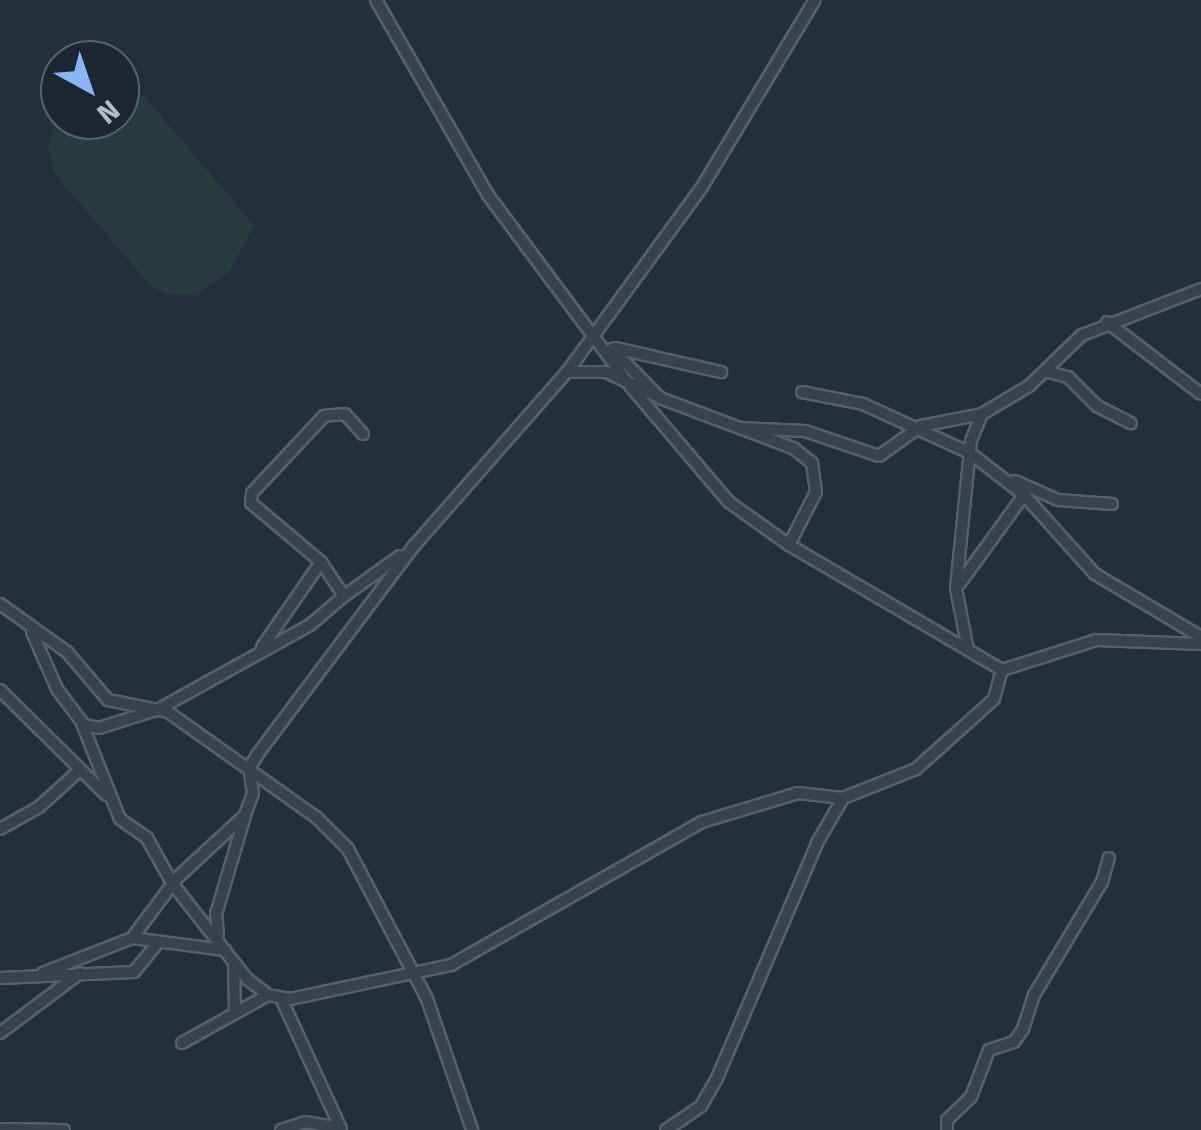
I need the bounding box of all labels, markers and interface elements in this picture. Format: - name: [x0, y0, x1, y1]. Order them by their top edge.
- north arrow: [40, 40, 140, 140]
- text: N: [91, 93, 126, 130]

